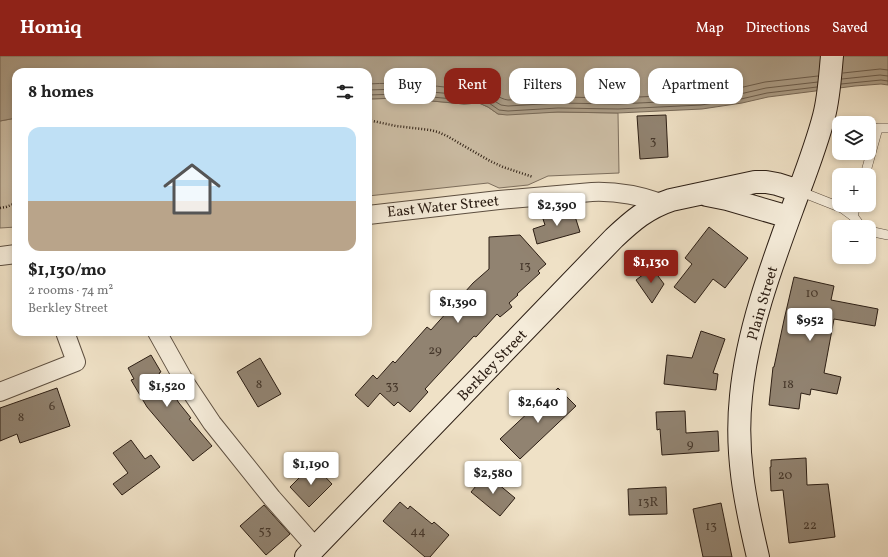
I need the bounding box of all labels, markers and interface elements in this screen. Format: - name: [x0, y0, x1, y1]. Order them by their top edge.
- text: Homiq: [20, 15, 82, 41]
- text: Map: [696, 19, 724, 38]
- text: Directions: [746, 19, 810, 38]
- text: Saved: [832, 19, 868, 38]
- chip: Buy: [384, 68, 436, 104]
- chip: Rent: [444, 68, 501, 104]
- chip: Filters: [509, 68, 576, 104]
- chip: New: [584, 68, 640, 104]
- chip: Apartment: [648, 68, 743, 104]
- text: 8 homes: [28, 81, 94, 104]
- icon: filters: [334, 81, 356, 103]
- map controls: [832, 116, 876, 264]
- button: layers: [832, 116, 876, 160]
- house number: 3: [650, 133, 657, 151]
- icon: home: [156, 153, 228, 225]
- button: +: [832, 168, 876, 212]
- street label: East Water Street: [386, 191, 500, 224]
- pin: $2,390: [524, 193, 590, 227]
- text: $2,390: [537, 197, 577, 215]
- button: −: [832, 220, 876, 264]
- pin: $1,130: [618, 250, 684, 284]
- text: $1,130: [633, 254, 669, 272]
- house number: 13: [519, 258, 531, 276]
- text: $1,130/mo: [28, 259, 106, 282]
- street label: Plain Street: [743, 264, 784, 343]
- text: 2 rooms · 74 m²: [28, 282, 113, 300]
- house number: 10: [806, 285, 819, 303]
- pin: $1,390: [425, 290, 491, 324]
- text: $1,390: [439, 294, 477, 312]
- text: Berkley Street: [28, 300, 108, 318]
- pin: $952: [786, 308, 834, 342]
- text: $952: [796, 312, 824, 330]
- street label: Berkley Street: [453, 326, 533, 407]
- house number: 29: [428, 342, 442, 360]
- pin: $1,520: [134, 374, 200, 408]
- house number: 8: [256, 376, 262, 394]
- house number: 18: [782, 376, 794, 394]
- text: $1,520: [148, 378, 186, 396]
- house number: 33: [385, 378, 399, 396]
- pin: $2,640: [505, 390, 571, 424]
- text: $2,640: [518, 394, 558, 412]
- house number: 6: [49, 398, 56, 416]
- house number: 8: [18, 409, 24, 427]
- house number: 9: [687, 436, 694, 454]
- pin: $1,190: [278, 452, 344, 486]
- text: $1,190: [293, 456, 329, 474]
- pin: $2,580: [460, 461, 526, 495]
- text: $2,580: [474, 465, 513, 483]
- house number: 20: [778, 467, 793, 485]
- house number: 13R: [638, 494, 658, 512]
- house number: 22: [803, 517, 817, 535]
- house number: 13: [705, 518, 717, 536]
- house number: 53: [259, 523, 272, 541]
- house number: 44: [410, 523, 426, 541]

